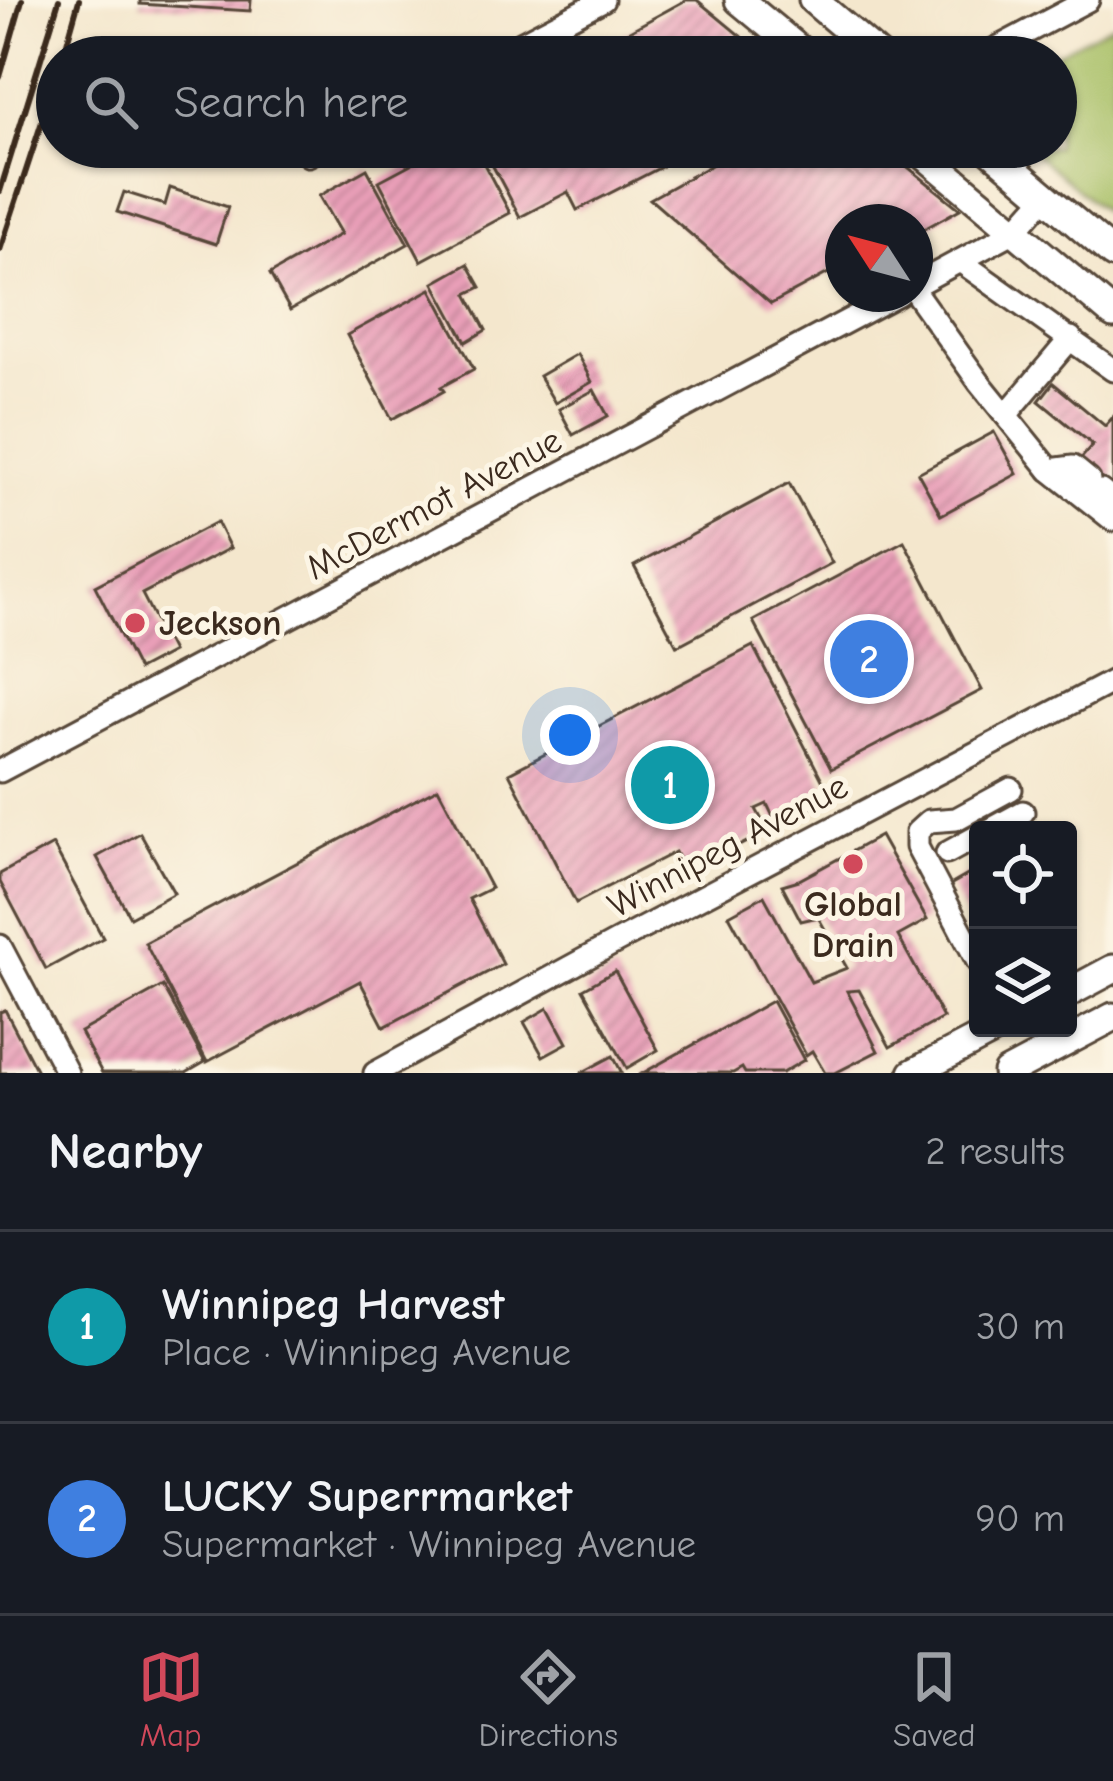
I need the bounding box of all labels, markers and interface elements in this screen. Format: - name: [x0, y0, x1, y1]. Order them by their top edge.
- search box: [36, 36, 1077, 168]
- icon: search: [78, 69, 144, 135]
- text: Search here: [174, 76, 408, 128]
- north arrow: [825, 204, 933, 312]
- street label: McDermot Avenue: [299, 419, 569, 589]
- place label: Jeckson: [159, 603, 282, 644]
- marker: Jeckson: [122, 610, 148, 636]
- pin: 2: [830, 614, 908, 704]
- your location: [540, 705, 600, 765]
- pin: 1: [631, 740, 709, 830]
- street label: Winnipeg Avenue: [601, 766, 855, 926]
- map controls: [969, 821, 1077, 1037]
- button: locate: [969, 821, 1077, 929]
- marker: Global Drain: [840, 851, 866, 877]
- place label: Global Drain: [804, 884, 902, 966]
- button: layers: [969, 929, 1077, 1037]
- text: Nearby: [48, 1122, 202, 1181]
- text: 2 results: [925, 1129, 1065, 1174]
- text: Winnipeg Harvest: [162, 1278, 505, 1330]
- text: 1: [79, 1304, 95, 1349]
- text: 30 m: [976, 1304, 1065, 1349]
- text: Place · Winnipeg Avenue: [162, 1330, 571, 1375]
- text: LUCKY Superrmarket: [162, 1470, 572, 1522]
- text: 2: [77, 1496, 97, 1541]
- text: 90 m: [975, 1496, 1065, 1541]
- text: Supermarket · Winnipeg Avenue: [162, 1522, 696, 1567]
- tab: Map: [138, 1644, 204, 1754]
- tab: Directions: [479, 1644, 618, 1754]
- tab: Saved: [893, 1644, 975, 1754]

